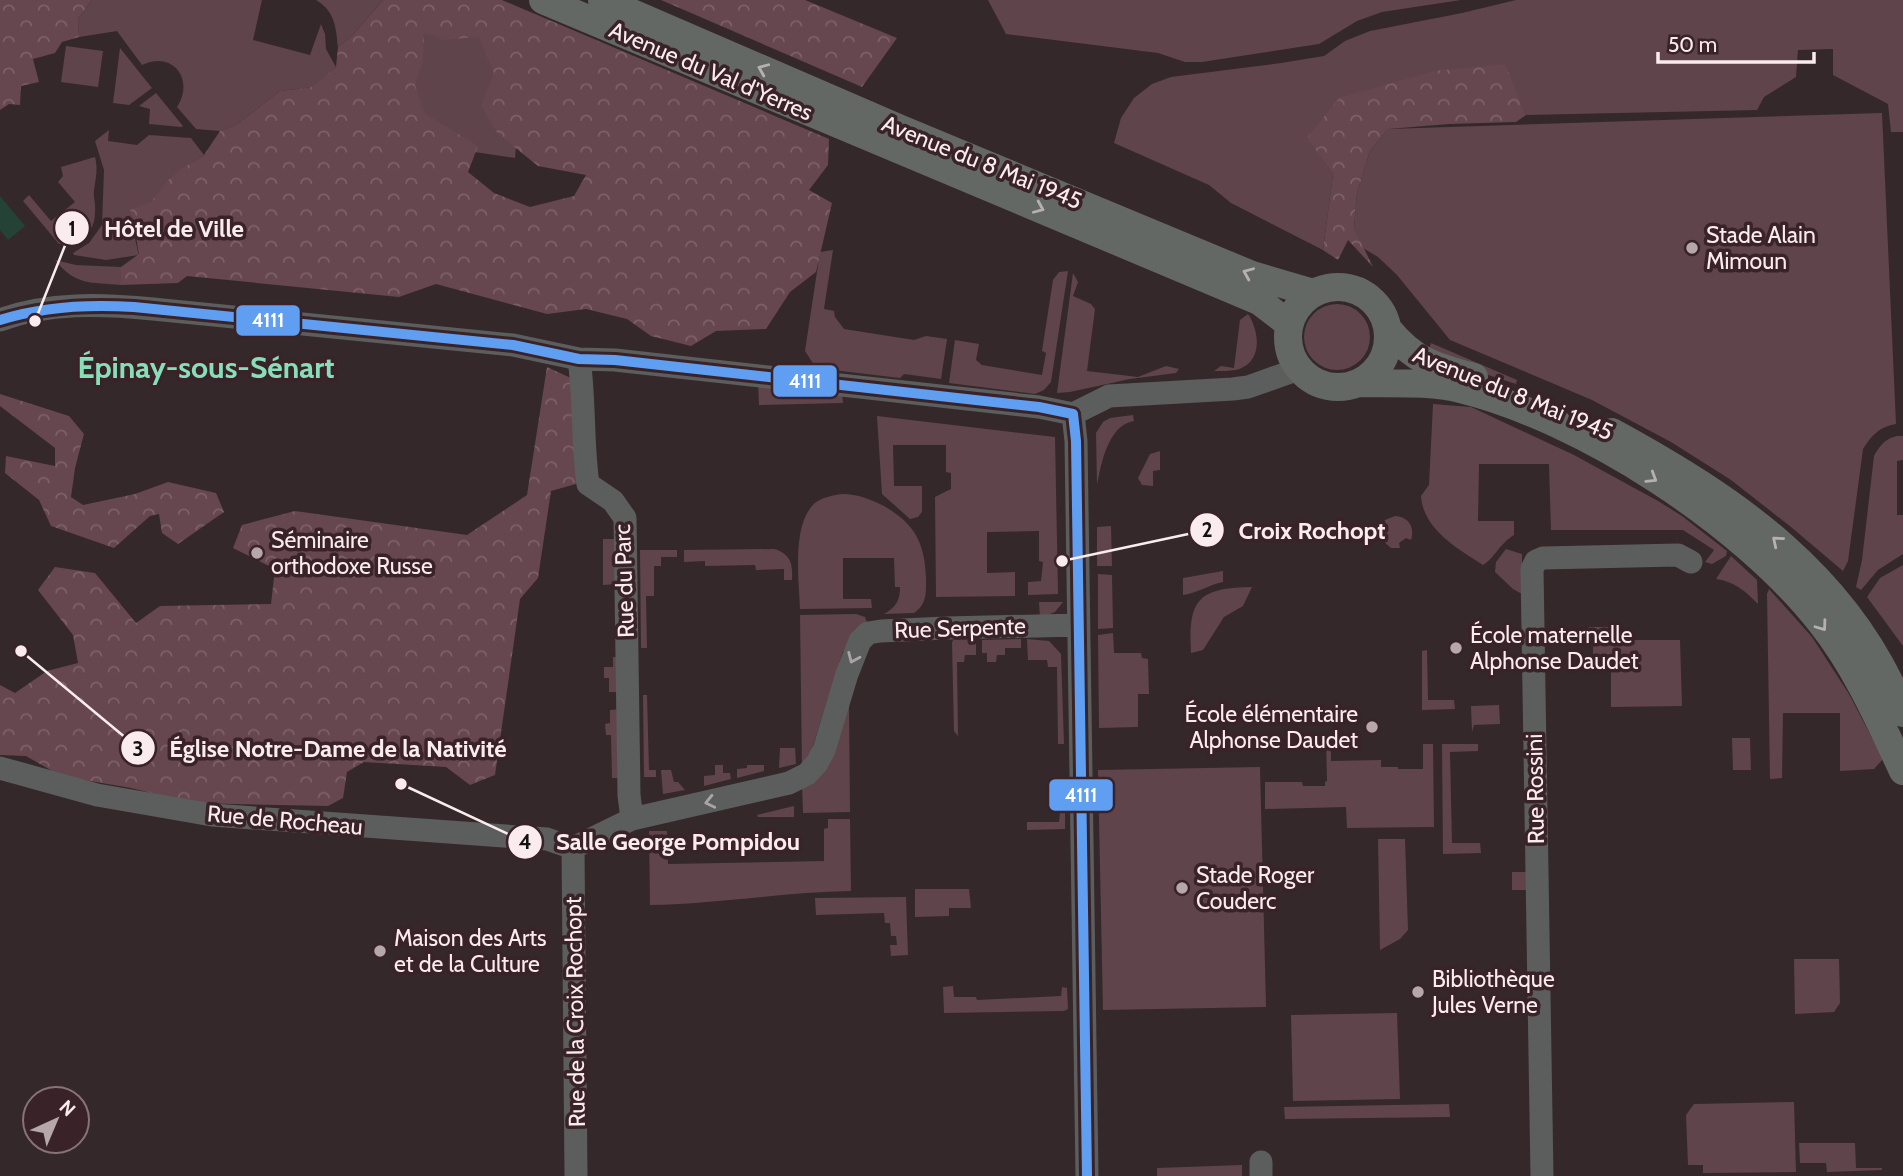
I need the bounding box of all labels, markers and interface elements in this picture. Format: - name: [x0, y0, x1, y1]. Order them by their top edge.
- street label: Avenue du Val d'Yerres: [605, 16, 817, 126]
- scale bar: [1658, 21, 1814, 65]
- text: 50 m: [1668, 32, 1717, 57]
- one-way arrow: [758, 63, 770, 77]
- street label: Avenue du 8 Mai 1945: [878, 109, 1086, 215]
- one-way arrow: [1032, 200, 1044, 214]
- callout: Hôtel de Ville: [55, 206, 258, 251]
- text: Hôtel de Ville: [104, 214, 244, 243]
- text: 1: [68, 216, 76, 241]
- place label: Stade Alain Mimoun: [1706, 221, 1816, 275]
- marker: Stade Alain Mimoun: [1684, 240, 1700, 256]
- one-way arrow: [1242, 267, 1255, 281]
- line badge: 4111: [235, 304, 301, 337]
- text: 4111: [252, 309, 284, 332]
- street label: Avenue du 8 Mai 1945: [1409, 340, 1617, 446]
- district label: Épinay-sous-Sénart: [78, 349, 334, 386]
- line badge: 4111: [772, 364, 838, 398]
- text: 4111: [789, 370, 821, 393]
- one-way arrow: [1644, 469, 1657, 482]
- callout: Croix Rochopt: [1190, 508, 1399, 553]
- text: Croix Rochopt: [1239, 516, 1385, 545]
- text: 2: [1201, 517, 1213, 542]
- street label: Rue du Parc: [608, 524, 640, 638]
- place label: Séminaire orthodoxe Russe: [271, 526, 433, 580]
- one-way arrow: [1772, 537, 1785, 549]
- marker: Séminaire orthodoxe Russe: [249, 545, 265, 561]
- street label: Rue Serpente: [894, 612, 1027, 644]
- one-way arrow: [1814, 618, 1827, 631]
- place label: École maternelle Alphonse Daudet: [1470, 620, 1639, 675]
- marker: École maternelle Alphonse Daudet: [1448, 640, 1464, 656]
- one-way arrow: [847, 651, 861, 664]
- place label: École élémentaire Alphonse Daudet: [1185, 699, 1358, 754]
- marker: École élémentaire Alphonse Daudet: [1364, 719, 1380, 735]
- callout: Église Notre-Dame de la Nativité: [121, 726, 521, 771]
- text: Église Notre-Dame de la Nativité: [169, 734, 507, 763]
- street label: Rue Rossini: [1520, 734, 1550, 844]
- text: 3: [132, 736, 144, 761]
- line badge: 4111: [1048, 778, 1114, 812]
- text: 4111: [1065, 784, 1097, 807]
- one-way arrow: [704, 794, 716, 808]
- street label: Rue de Rocheau: [206, 799, 364, 841]
- callout: Salle George Pompidou: [507, 819, 814, 864]
- text: Salle George Pompidou: [556, 827, 800, 856]
- text: 4: [518, 829, 532, 854]
- place label: Stade Roger Couderc: [1196, 861, 1315, 915]
- marker: Stade Roger Couderc: [1174, 880, 1190, 896]
- street label: Rue de la Croix Rochopt: [559, 896, 591, 1128]
- place label: Maison des Arts et de la Culture: [394, 924, 547, 978]
- marker: Maison des Arts et de la Culture: [372, 943, 388, 959]
- place label: Bibliothèque Jules Verne: [1431, 965, 1555, 1019]
- marker: Bibliothèque Jules Verne: [1410, 984, 1426, 1000]
- north arrow: [21, 1085, 91, 1155]
- text: N: [55, 1095, 80, 1121]

